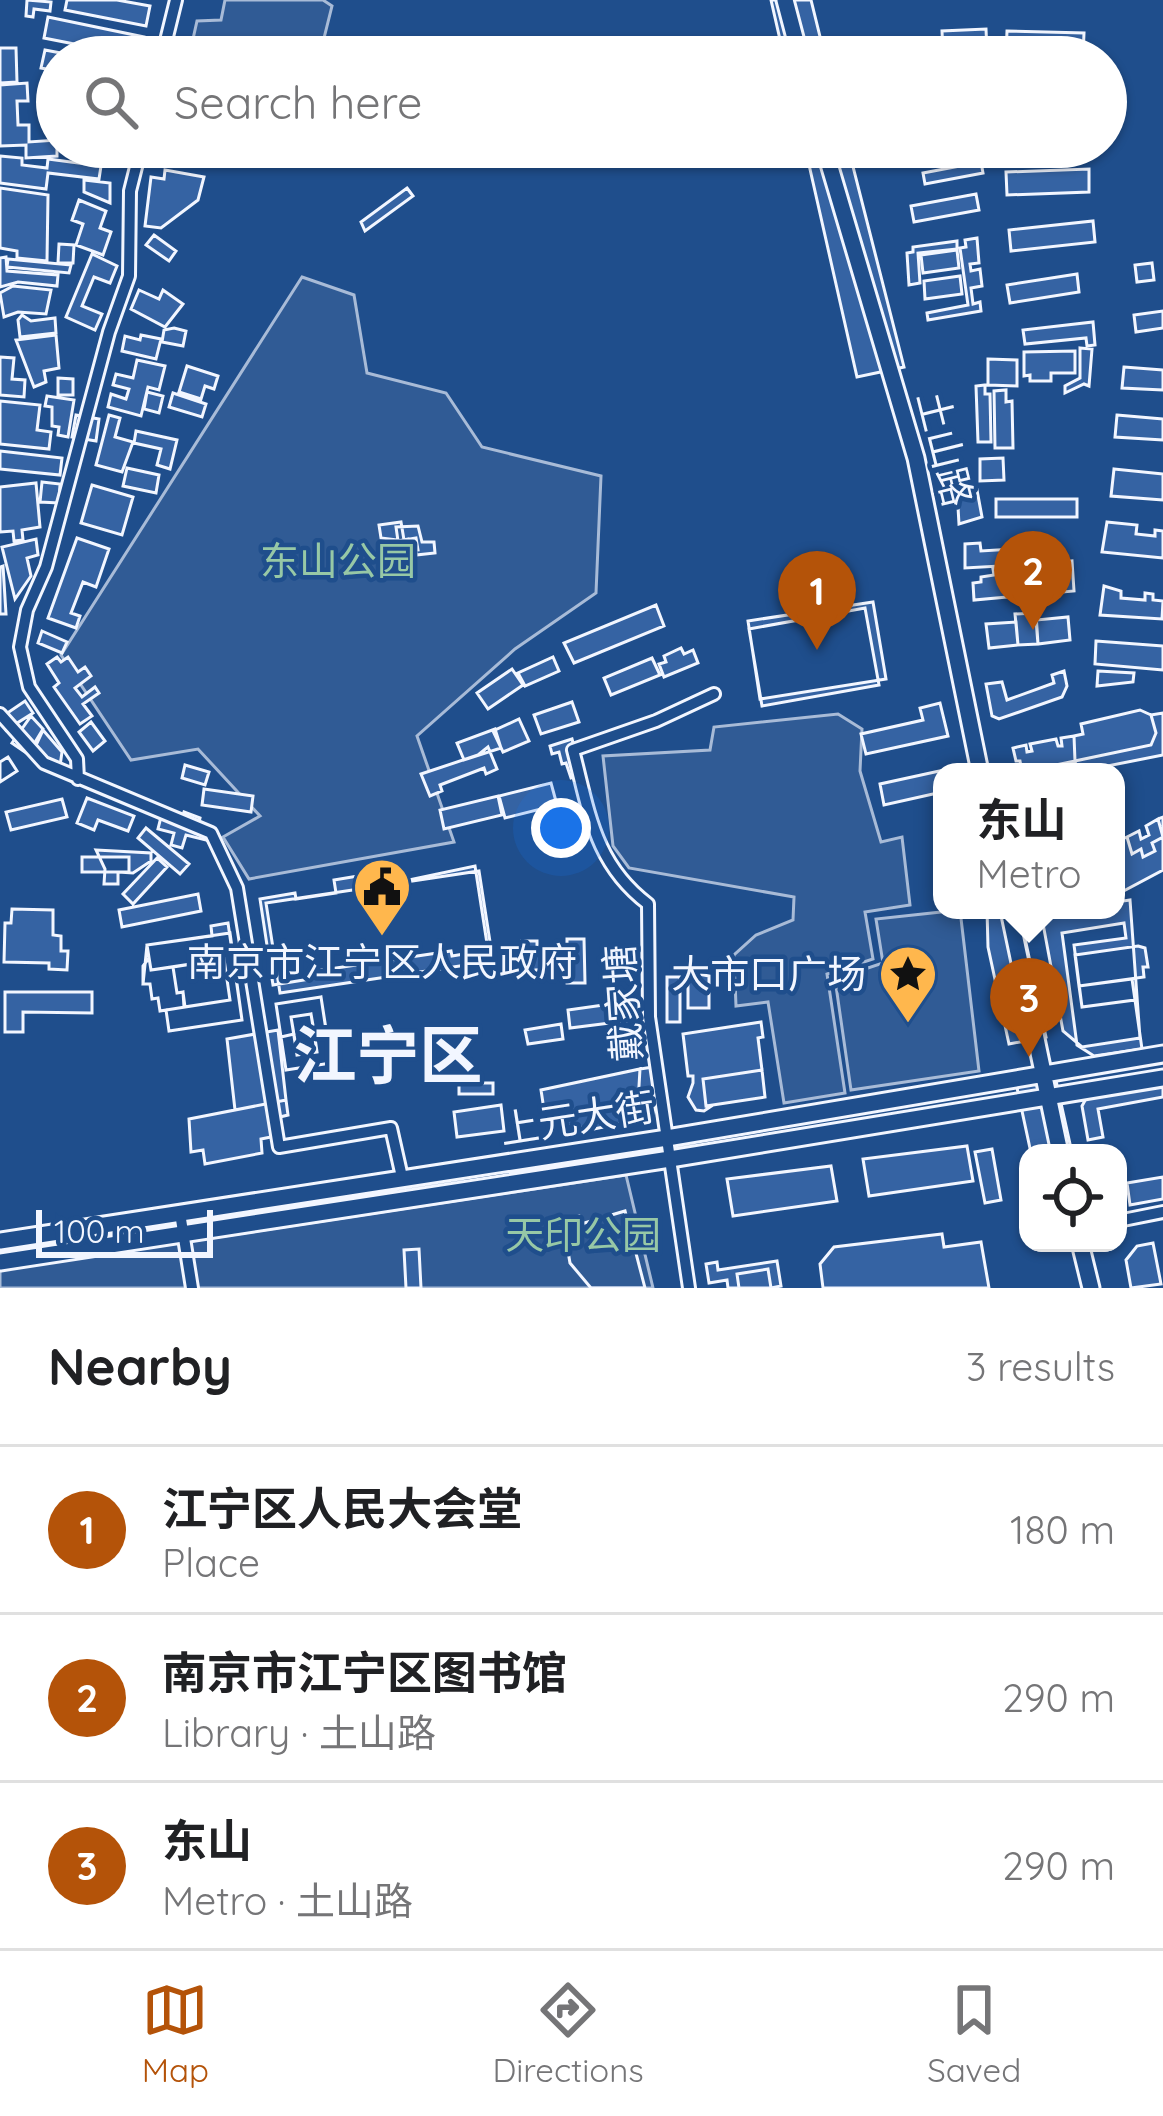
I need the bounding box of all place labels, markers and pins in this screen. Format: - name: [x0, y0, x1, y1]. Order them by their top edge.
- pin: 2: [994, 531, 1072, 630]
- pin: 1: [778, 551, 856, 650]
- public building icon: 南京市江宁区人民政府: [351, 856, 413, 938]
- place label: 南京市江宁区人民政府: [187, 937, 577, 986]
- place icon: 大市口广场: [877, 943, 939, 1025]
- place label: 大市口广场: [671, 949, 866, 998]
- pin: 3: [990, 958, 1068, 1057]

